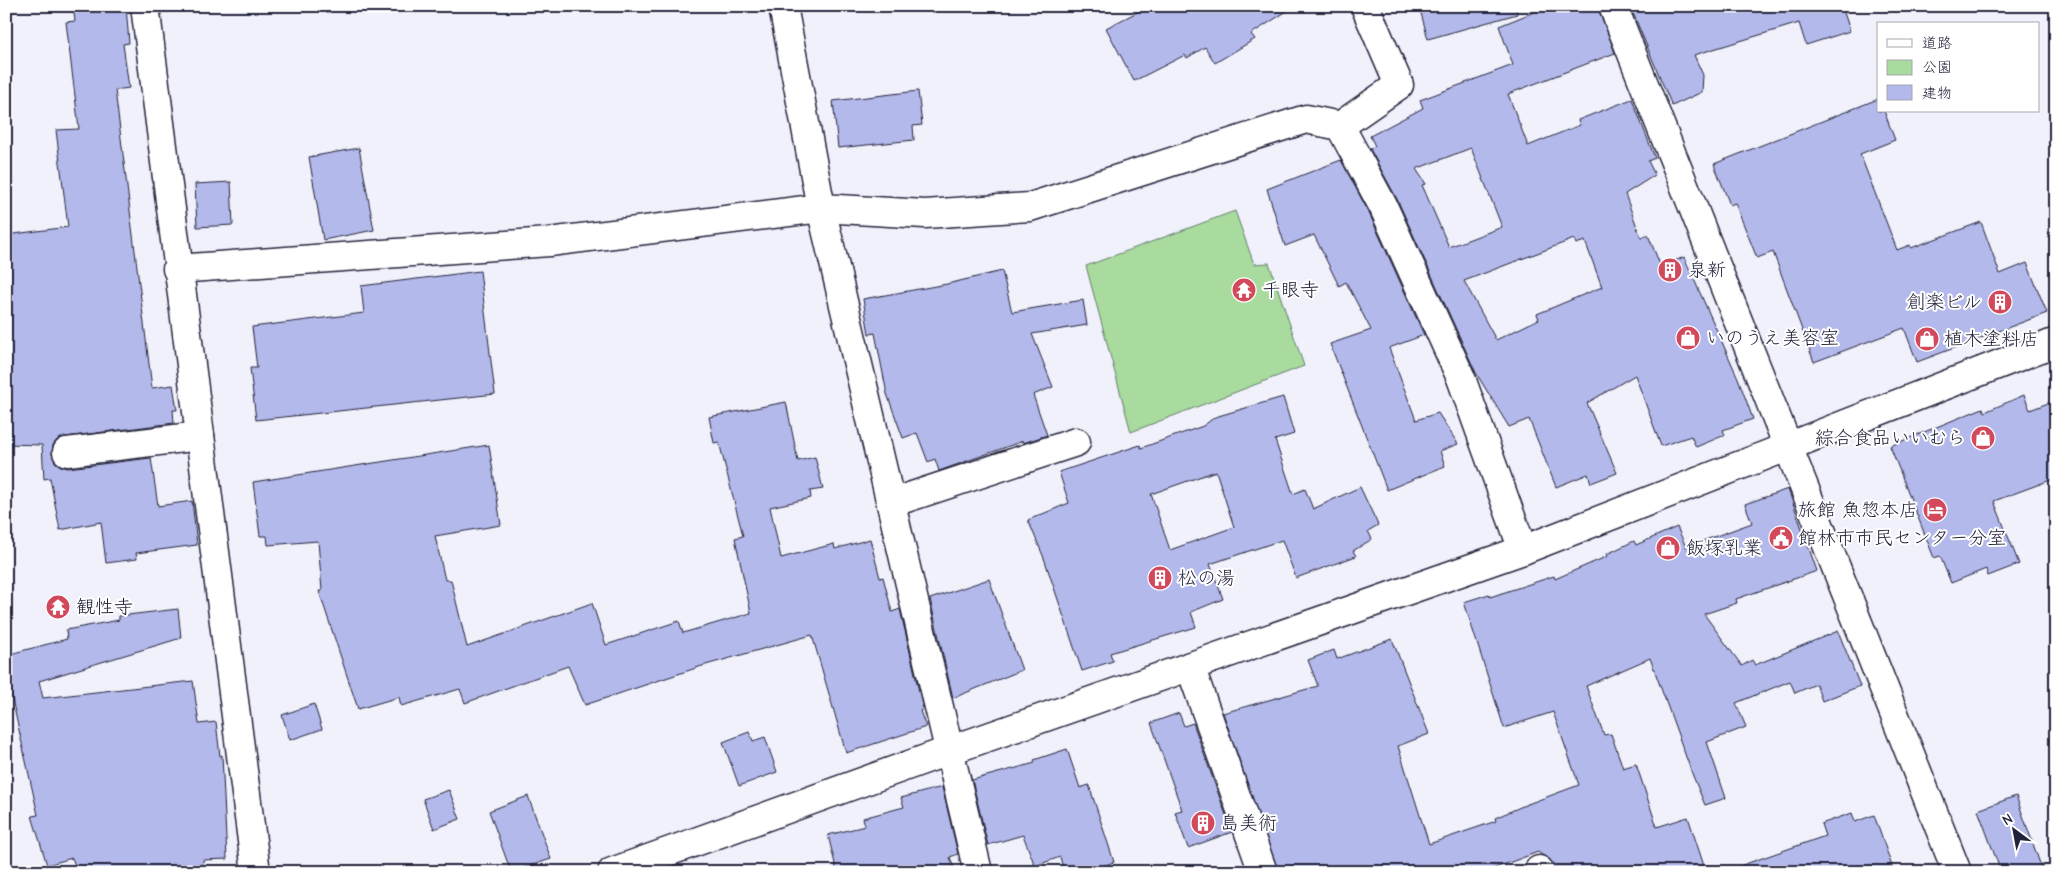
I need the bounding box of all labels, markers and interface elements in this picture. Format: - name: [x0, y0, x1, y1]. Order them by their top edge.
- legend: [1877, 22, 2040, 112]
- text: 道路: [1922, 34, 1952, 52]
- text: 公園: [1922, 58, 1952, 76]
- text: 建物: [1922, 84, 1952, 102]
- building icon: 泉新: [1657, 257, 1683, 283]
- place label: 泉新: [1688, 259, 1726, 281]
- temple icon: 千眼寺: [1231, 277, 1257, 303]
- place label: 千眼寺: [1262, 279, 1319, 301]
- building icon: 創楽ビル: [1987, 289, 2013, 315]
- place label: 創楽ビル: [1906, 291, 1982, 313]
- shop icon: いのうえ美容室: [1675, 325, 1701, 351]
- shop icon: 植木塗料店: [1914, 326, 1940, 352]
- place label: いのうえ美容室: [1706, 327, 1839, 349]
- place label: 植木塗料店: [1944, 328, 2039, 350]
- shop icon: 綜合食品いいむら: [1970, 425, 1996, 451]
- place label: 綜合食品いいむら: [1815, 427, 1966, 449]
- hotel icon: 旅館 魚惣本店: [1922, 497, 1948, 523]
- place label: 旅館 魚惣本店: [1798, 499, 1918, 521]
- public building icon: 館林市市民センター分室: [1768, 525, 1794, 551]
- place label: 館林市市民センター分室: [1798, 527, 2006, 549]
- shop icon: 飯塚乳業: [1655, 535, 1681, 561]
- place label: 飯塚乳業: [1686, 537, 1762, 559]
- building icon: 松の湯: [1147, 565, 1173, 591]
- place label: 松の湯: [1178, 567, 1235, 589]
- temple icon: 観性寺: [45, 594, 71, 620]
- place label: 観性寺: [76, 596, 133, 618]
- north arrow: [1990, 806, 2040, 856]
- building icon: 島美術: [1190, 810, 1216, 836]
- text: N: [1999, 810, 2016, 829]
- place label: 島美術: [1220, 812, 1277, 834]

